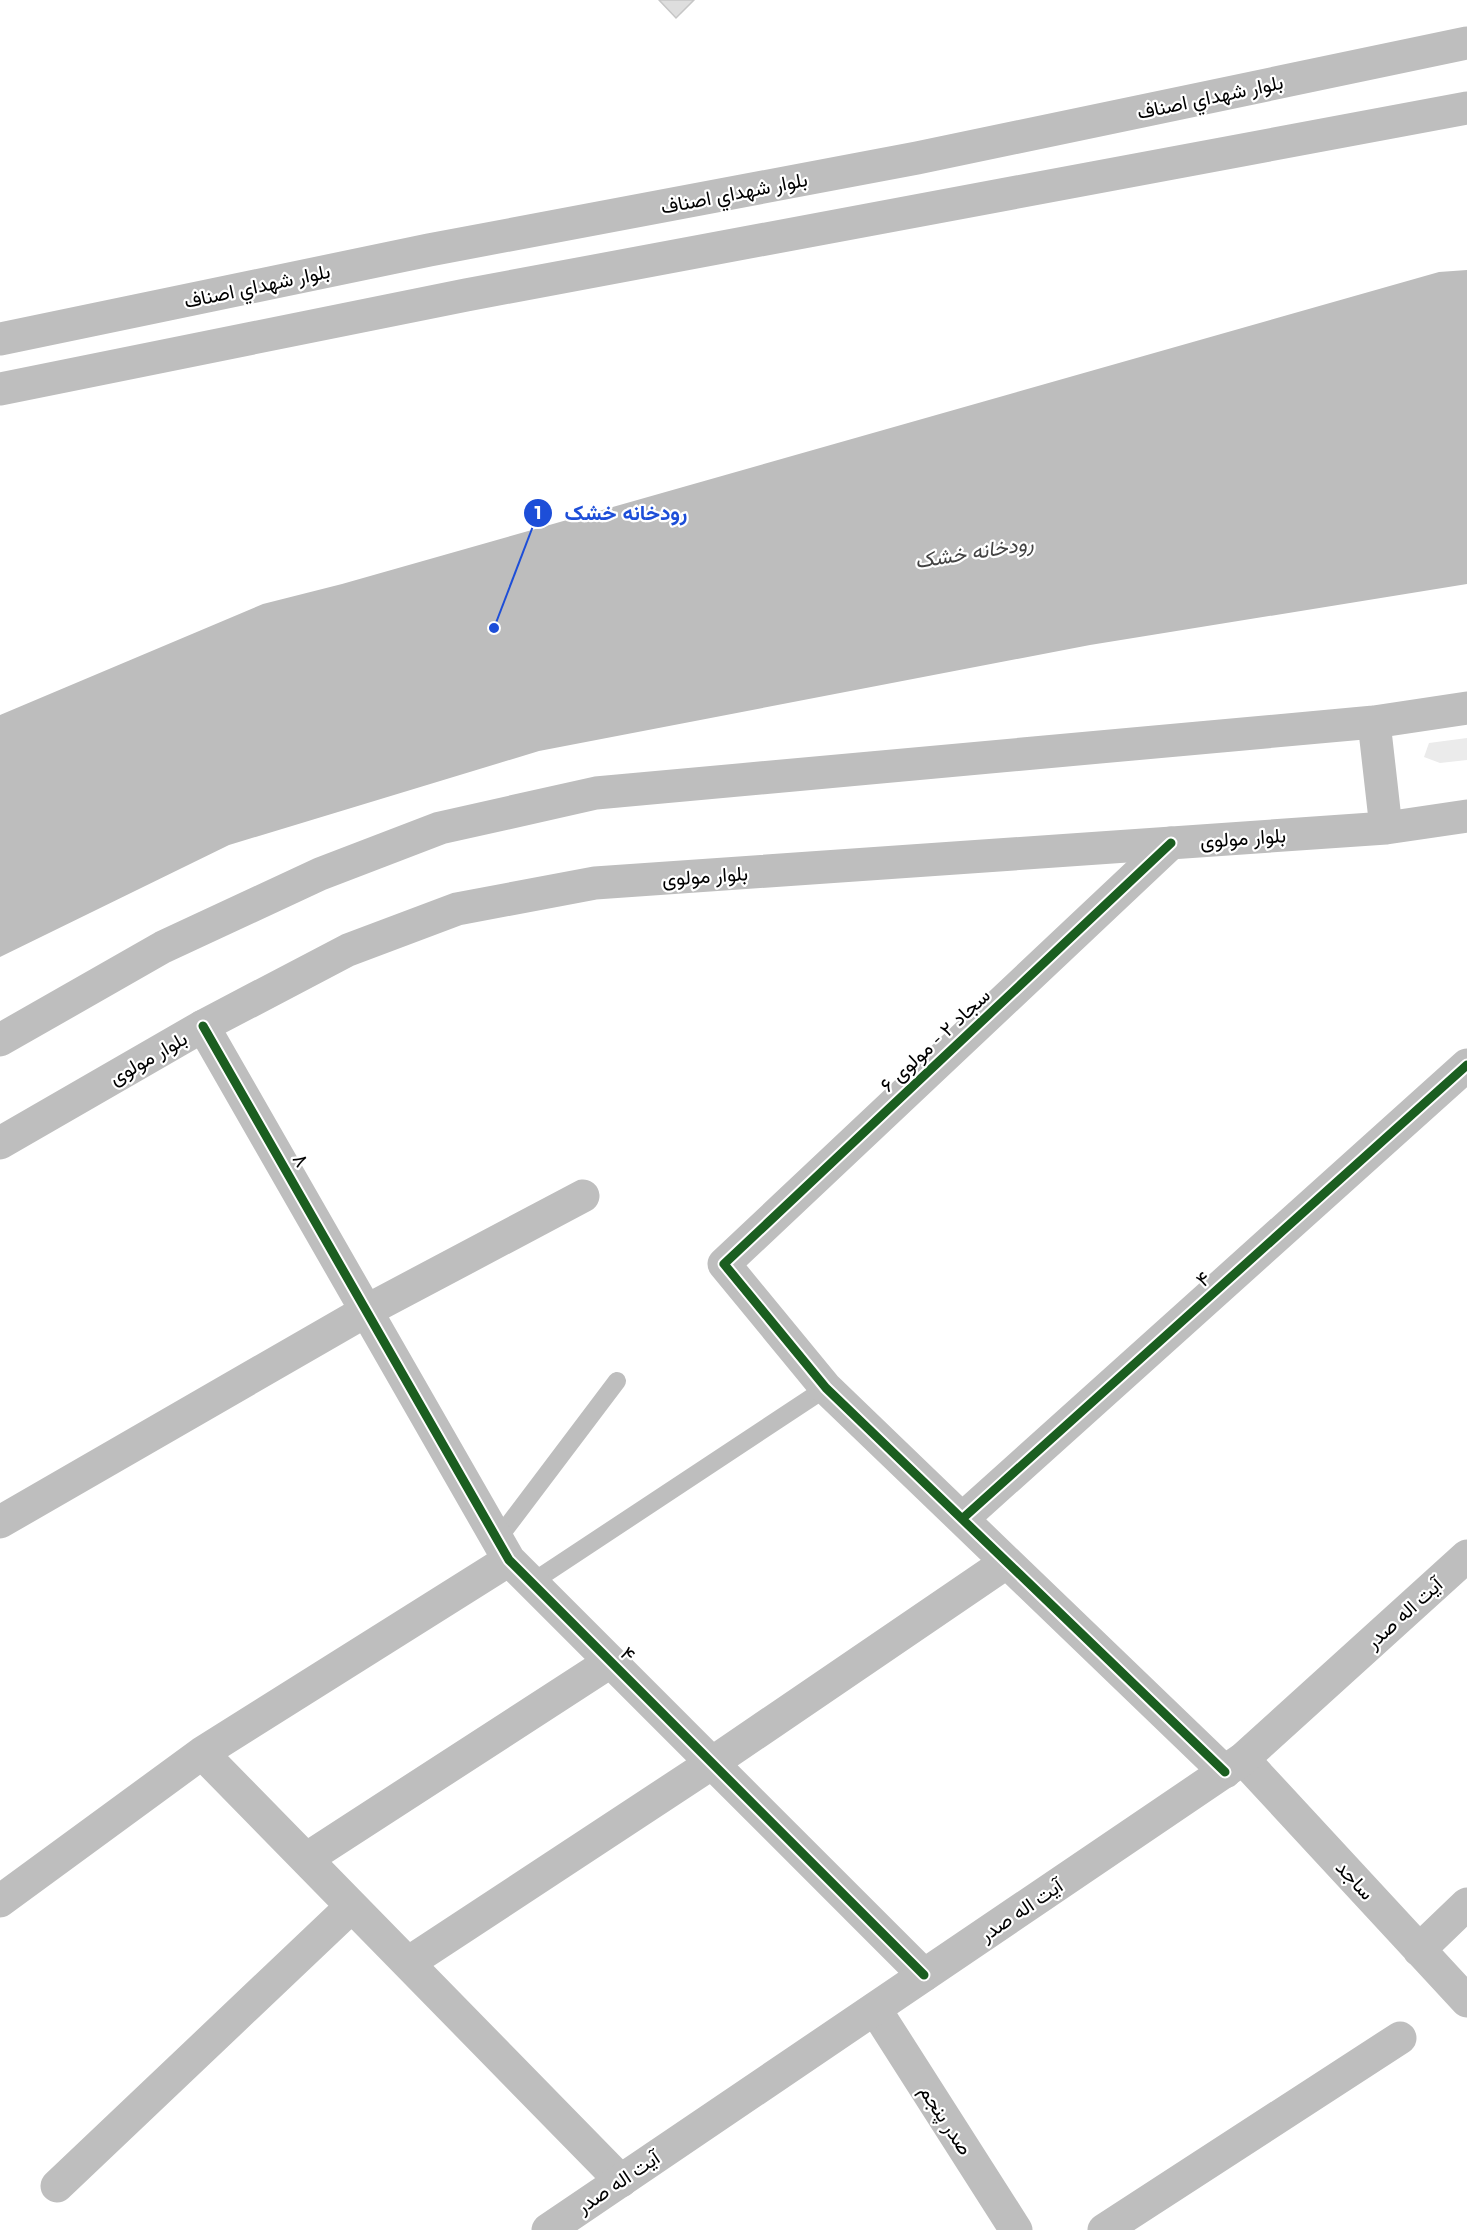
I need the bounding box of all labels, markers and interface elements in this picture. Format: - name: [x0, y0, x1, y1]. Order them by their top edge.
- street label: بلوار شهداي اصناف: [1135, 70, 1286, 129]
- street label: بلوار شهداي اصناف: [659, 167, 810, 224]
- street label: بلوار شهداي اصناف: [182, 259, 333, 318]
- callout: رودخانه خشک: [523, 493, 699, 532]
- text: رودخانه خشک: [565, 500, 687, 526]
- text: 1: [534, 502, 542, 524]
- water label: رودخانه خشک: [913, 530, 1035, 574]
- street label: بلوار مولوی: [1199, 823, 1287, 854]
- street label: بلوار مولوی: [661, 861, 749, 892]
- street label: سجاد ۲ - مولوی ۶: [875, 983, 996, 1098]
- street label: بلوار مولوی: [105, 1026, 192, 1091]
- street label: ۸: [288, 1149, 314, 1171]
- street label: ۴: [1191, 1266, 1215, 1292]
- street label: آیت اله صدر: [1360, 1571, 1449, 1655]
- street label: ۴: [615, 1641, 641, 1667]
- street label: ساجد: [1331, 1855, 1379, 1905]
- street label: آیت اله صدر: [974, 1873, 1069, 1948]
- street label: صدر پنجم: [913, 2080, 978, 2161]
- street label: آیت اله صدر: [571, 2145, 666, 2220]

